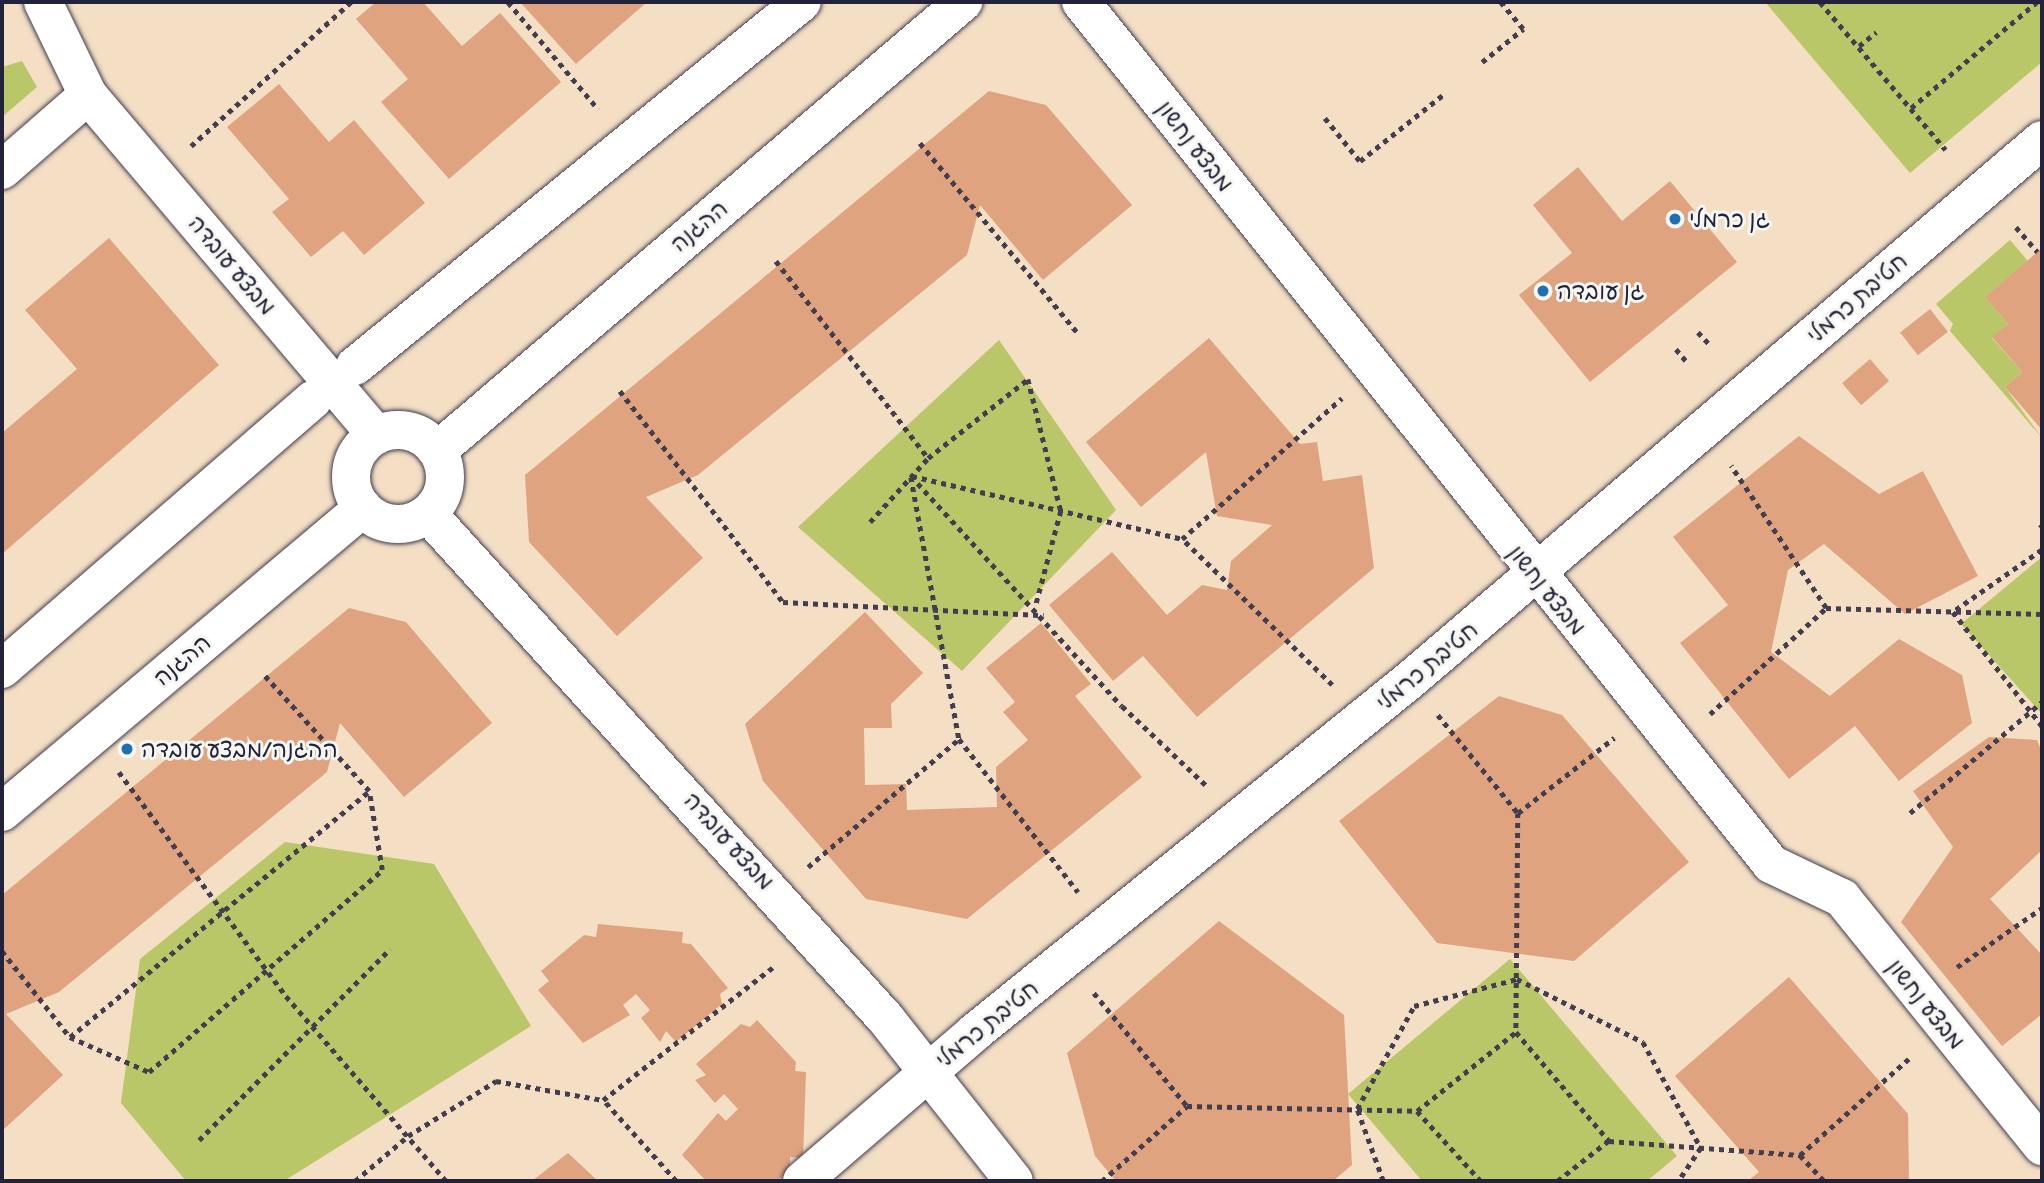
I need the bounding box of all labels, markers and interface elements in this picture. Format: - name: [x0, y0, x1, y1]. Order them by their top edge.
- street label: מבצע נחשון: [1151, 95, 1239, 197]
- street label: ההגנה: [665, 194, 733, 258]
- place label: גן כרמלי: [1689, 205, 1770, 233]
- street label: מבצע עובדה: [182, 210, 282, 320]
- marker: גן כרמלי: [1667, 211, 1683, 227]
- street label: חטיבת כרמלי: [1801, 247, 1913, 349]
- place label: גן עובדה: [1557, 277, 1644, 305]
- marker: גן עובדה: [1535, 283, 1551, 299]
- street label: מבצע נחשון: [1502, 539, 1592, 641]
- street label: חטיבת כרמלי: [1371, 615, 1483, 717]
- street label: ההגנה: [148, 628, 216, 692]
- place label: ההגנה/מבצע עובדה: [141, 735, 338, 763]
- marker: ההגנה/מבצע עובדה: [119, 741, 135, 757]
- street label: מבצע עובדה: [678, 787, 780, 895]
- street label: מבצע נחשון: [1881, 953, 1971, 1055]
- street label: חטיבת כרמלי: [930, 974, 1044, 1074]

